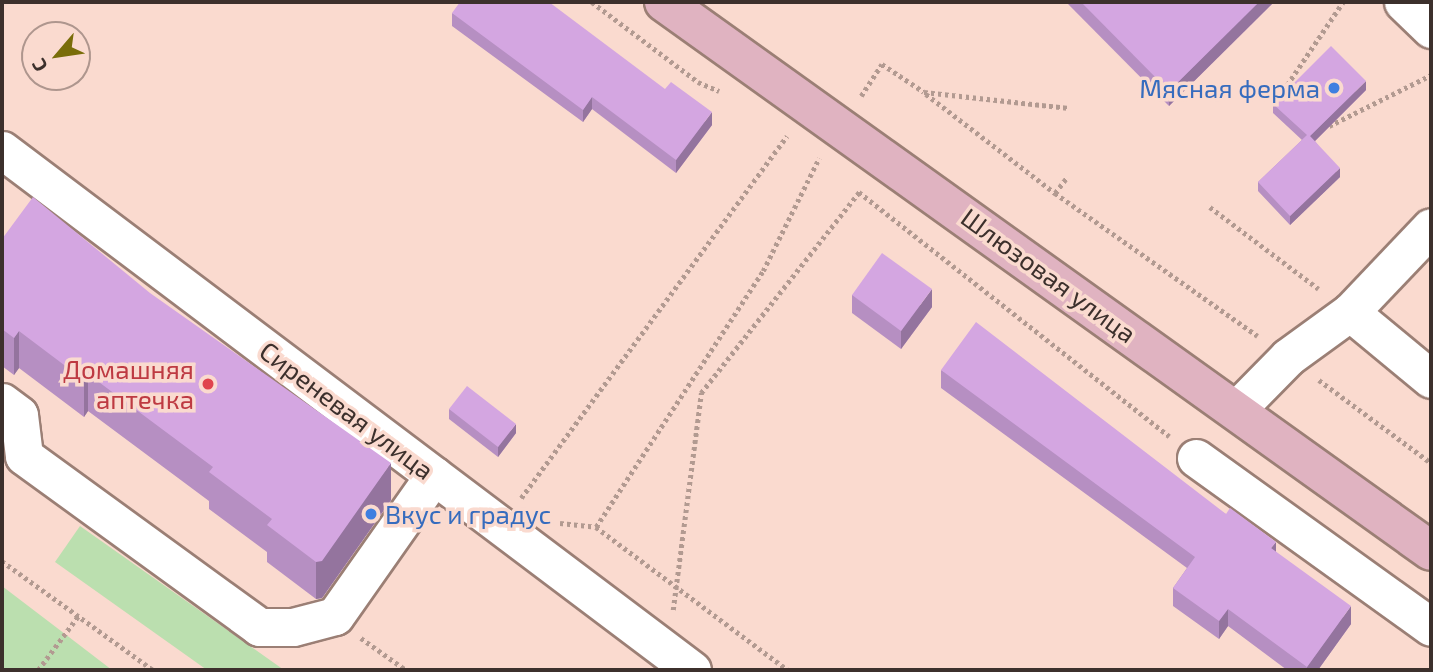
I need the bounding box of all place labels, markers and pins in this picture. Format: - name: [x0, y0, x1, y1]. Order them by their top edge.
- place label: Мясная ферма: [1139, 72, 1320, 104]
- marker: Мясная ферма: [1326, 80, 1342, 96]
- place label: Домашняя аптечка: [63, 353, 194, 414]
- marker: Домашняя аптечка: [200, 376, 216, 392]
- place label: Вкус и градус: [385, 498, 551, 530]
- marker: Вкус и градус: [363, 506, 379, 522]

